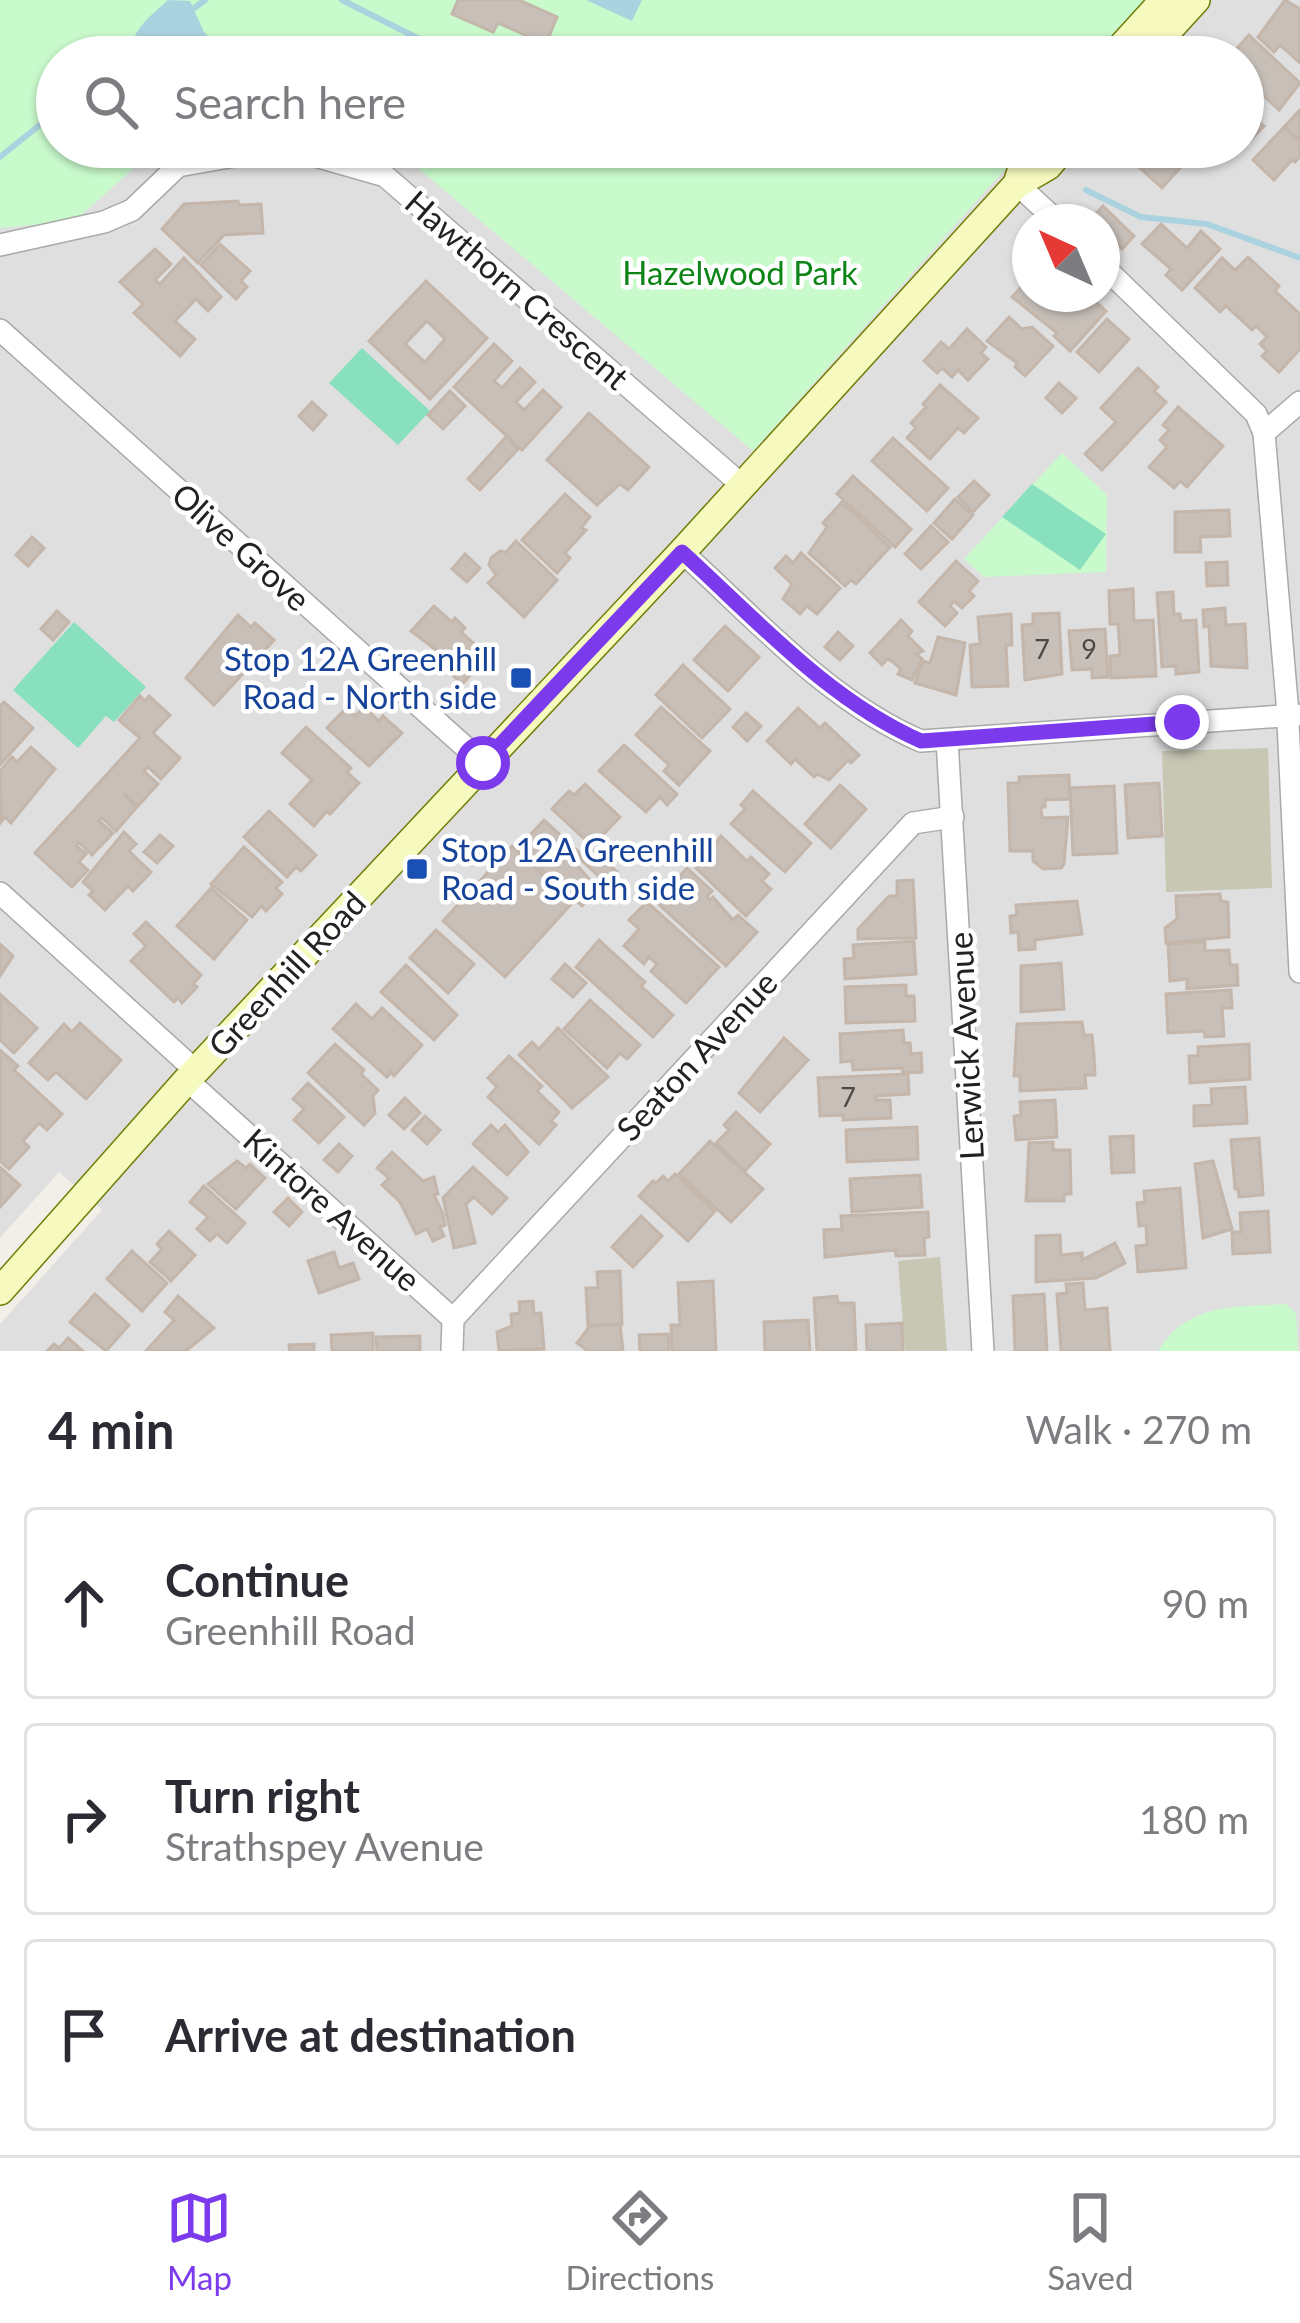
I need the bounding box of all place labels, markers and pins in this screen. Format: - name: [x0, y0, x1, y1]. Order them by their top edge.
- place label: Stop 12A Greenhill Road - North side: [224, 638, 497, 716]
- marker: Stop 12A Greenhill Road - North side: [508, 665, 534, 691]
- place label: Stop 12A Greenhill Road - South side: [441, 829, 714, 907]
- marker: Stop 12A Greenhill Road - South side: [404, 856, 430, 882]

